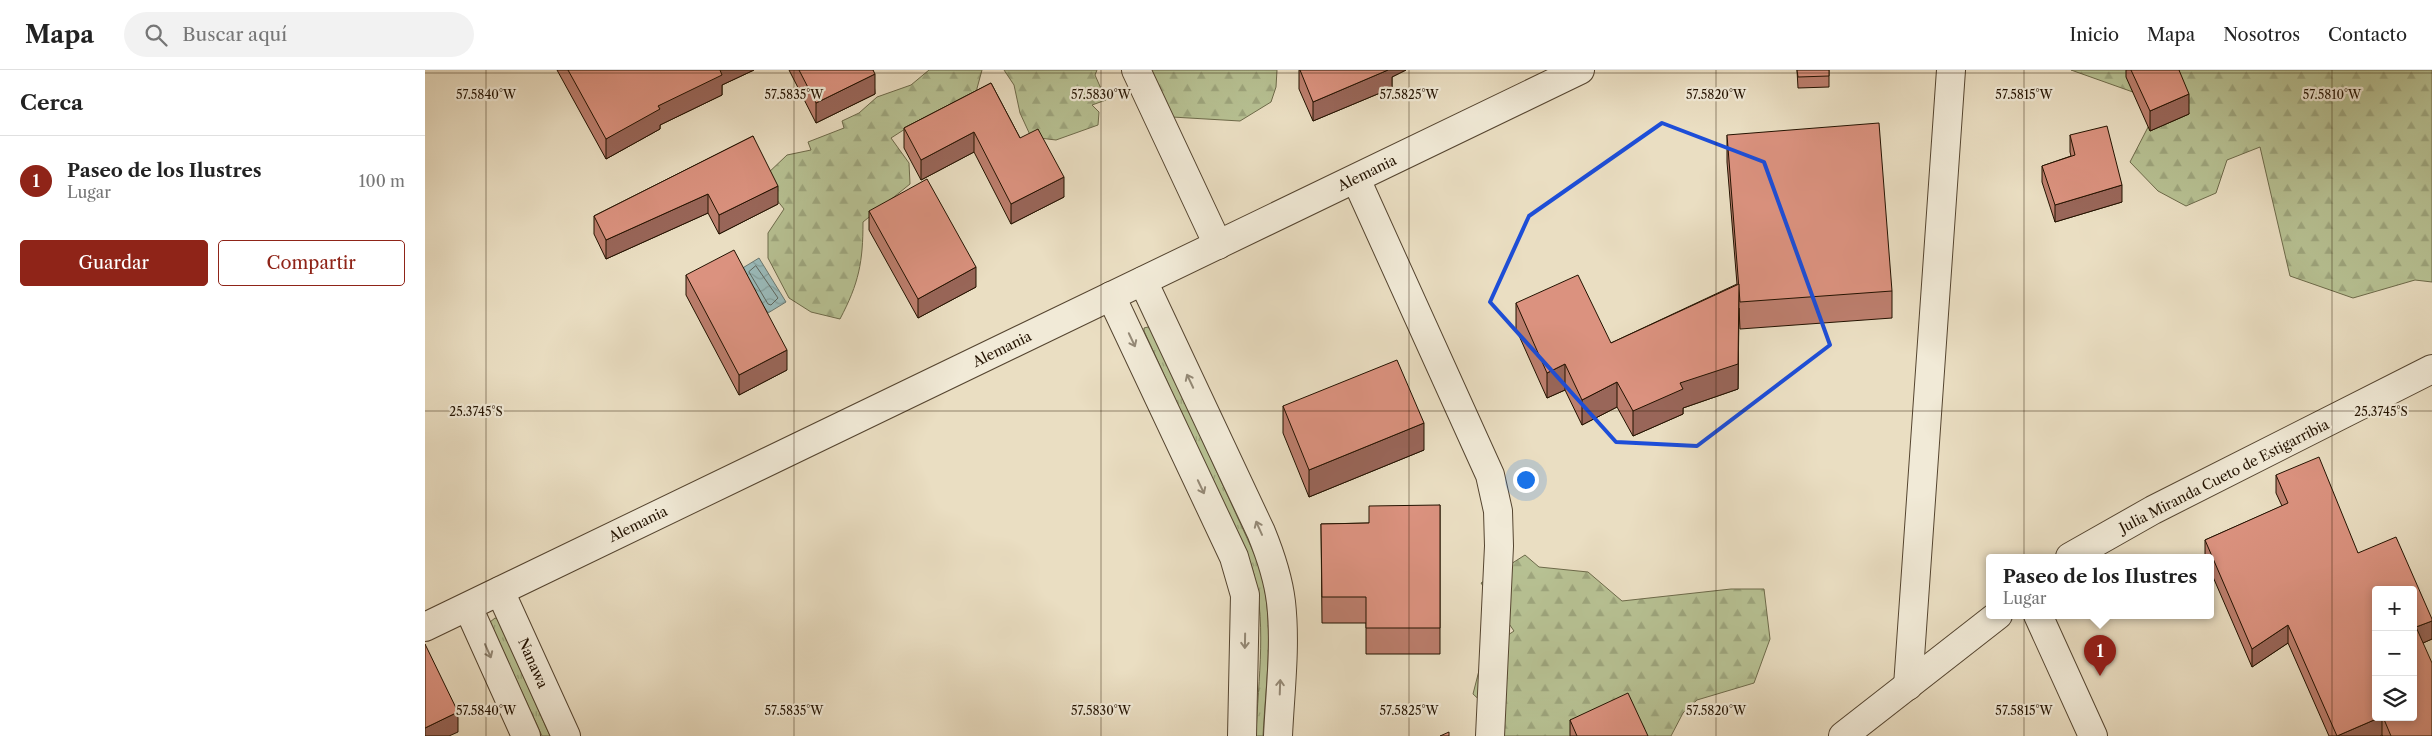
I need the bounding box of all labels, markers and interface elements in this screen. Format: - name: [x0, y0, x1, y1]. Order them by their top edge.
- search box: [124, 12, 474, 57]
- text: Mapa: [25, 20, 94, 49]
- icon: search: [142, 21, 170, 49]
- text: Buscar aquí: [182, 23, 287, 46]
- text: Inicio: [2070, 24, 2119, 46]
- text: Mapa: [2147, 24, 2195, 46]
- text: Nosotros: [2223, 24, 2300, 46]
- text: Contacto: [2328, 24, 2407, 46]
- text: 57.5840°W: [456, 87, 517, 102]
- text: 57.5835°W: [765, 87, 824, 102]
- text: 57.5830°W: [1071, 87, 1132, 102]
- text: 57.5825°W: [1379, 87, 1439, 102]
- text: 57.5820°W: [1686, 87, 1747, 102]
- text: 57.5815°W: [1995, 87, 2053, 102]
- text: 57.5810°W: [2303, 87, 2362, 102]
- text: Cerca: [20, 90, 83, 115]
- street label: Alemania: [1334, 151, 1400, 195]
- text: Paseo de los Ilustres: [67, 159, 262, 182]
- text: 1: [32, 171, 40, 191]
- text: 100 m: [359, 171, 405, 191]
- text: Lugar: [67, 182, 111, 202]
- button: Guardar: [20, 240, 208, 286]
- button: Compartir: [218, 240, 405, 286]
- street label: Alemania: [969, 327, 1035, 371]
- one-way arrow: [1127, 332, 1137, 347]
- one-way arrow: [1185, 374, 1195, 389]
- text: 25.3745°S: [449, 404, 503, 419]
- text: 25.3745°S: [2354, 404, 2408, 419]
- street label: Julia Miranda Cueto de Estigarribia: [2114, 415, 2332, 538]
- your location: [1513, 467, 1539, 493]
- one-way arrow: [1196, 479, 1206, 494]
- street label: Alemania: [605, 502, 671, 546]
- one-way arrow: [1254, 521, 1264, 536]
- popup: [1986, 554, 2214, 619]
- text: Paseo de los Ilustres: [2003, 565, 2197, 588]
- map controls: [2372, 586, 2417, 721]
- button: +: [2372, 586, 2417, 631]
- text: Lugar: [2003, 588, 2047, 608]
- button: −: [2372, 631, 2417, 676]
- one-way arrow: [1240, 632, 1250, 649]
- street label: Nanawa: [514, 635, 552, 691]
- pin: 1: [2084, 635, 2116, 676]
- one-way arrow: [483, 643, 493, 658]
- button: layers: [2372, 676, 2417, 721]
- one-way arrow: [1276, 680, 1285, 696]
- text: 57.5840°W: [456, 703, 517, 718]
- text: 57.5835°W: [765, 703, 824, 718]
- text: 57.5830°W: [1071, 703, 1132, 718]
- text: 57.5825°W: [1379, 703, 1439, 718]
- text: 57.5820°W: [1686, 703, 1747, 718]
- text: 57.5815°W: [1995, 703, 2053, 718]

